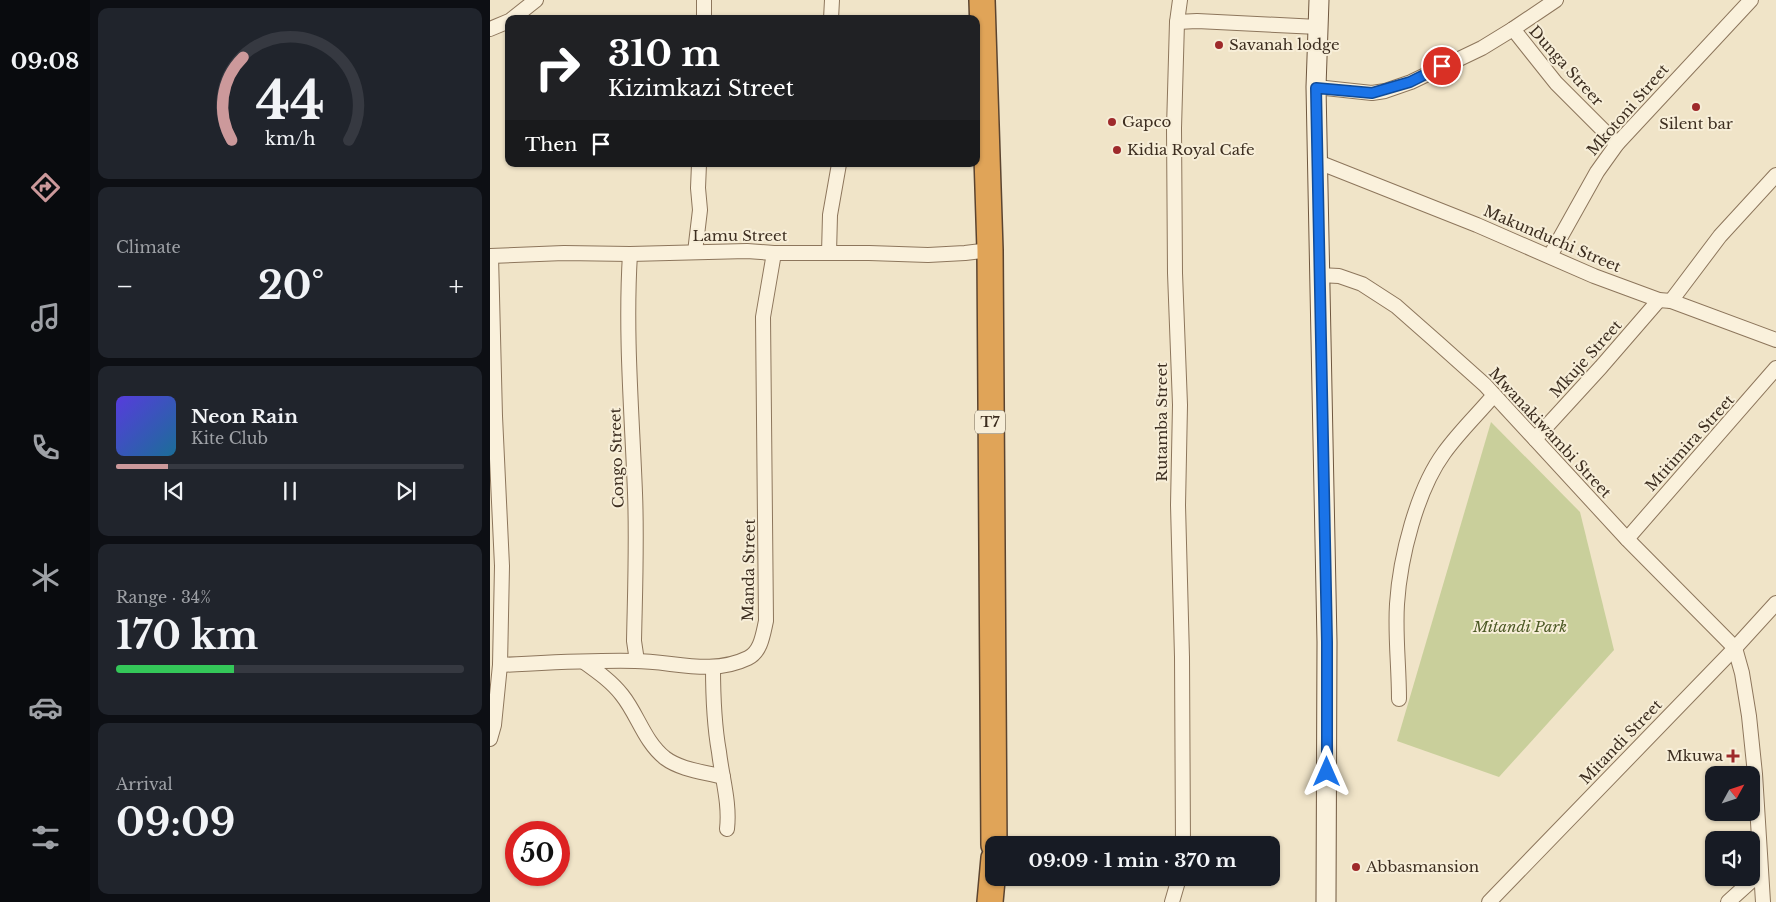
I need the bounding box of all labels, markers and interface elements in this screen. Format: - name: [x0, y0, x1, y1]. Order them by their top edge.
- street label: Dunga Streer: [1525, 22, 1608, 110]
- text: 310 m: [608, 32, 720, 75]
- icon: right: [525, 35, 590, 100]
- place label: Savanah lodge: [1229, 35, 1340, 54]
- marker: Savanah lodge: [1213, 39, 1225, 51]
- pin: [1421, 45, 1463, 87]
- text: 09:08: [11, 48, 79, 75]
- icon: arrive: [1428, 52, 1456, 80]
- street label: Mkotoni Street: [1583, 60, 1673, 159]
- text: 44: [255, 69, 325, 133]
- text: Kizimkazi Street: [608, 75, 794, 102]
- marker: Silent bar: [1690, 101, 1702, 113]
- place label: Gapco: [1122, 112, 1172, 131]
- place label: Silent bar: [1659, 114, 1734, 133]
- marker: Gapco: [1106, 116, 1118, 128]
- text: km/h: [265, 128, 315, 150]
- icon: arrive: [587, 130, 615, 158]
- text: Then: [525, 133, 577, 156]
- place label: Kidia Royal Cafe: [1127, 140, 1255, 159]
- marker: Kidia Royal Cafe: [1111, 144, 1123, 156]
- icon: directions: [28, 170, 63, 205]
- street label: Makunduchi Street: [1481, 201, 1624, 276]
- street label: Lamu Street: [693, 226, 788, 245]
- text: Climate: [116, 237, 181, 257]
- text: 20°: [258, 262, 324, 309]
- text: −: [116, 269, 134, 304]
- text: +: [449, 269, 464, 304]
- icon: music: [28, 300, 63, 335]
- street label: Mkuje Street: [1546, 316, 1626, 402]
- street label: Rutamba Street: [1152, 362, 1171, 482]
- street label: Mwanakiwambi Street: [1485, 364, 1616, 502]
- street label: Mtitimira Street: [1641, 390, 1738, 495]
- text: Neon Rain: [191, 405, 298, 428]
- street label: Congo Street: [605, 407, 628, 508]
- road number: T7: [975, 411, 1005, 434]
- text: Kite Club: [191, 428, 268, 448]
- icon: phone: [28, 430, 63, 465]
- icon: previous: [160, 477, 188, 505]
- icon: pause: [276, 477, 304, 505]
- icon: next: [392, 477, 420, 505]
- street label: Manda Street: [738, 518, 759, 622]
- icon: climate: [28, 560, 63, 595]
- text: Range · 34%: [116, 587, 211, 607]
- text: 170 km: [116, 612, 258, 659]
- park label: Mitandi Park: [1472, 617, 1567, 636]
- icon: car: [28, 690, 63, 725]
- street label: Mitandi Street: [1575, 695, 1666, 788]
- position arrow: [1300, 745, 1352, 797]
- place label: Mkuwa: [1666, 746, 1724, 765]
- marker: Mkuwa: [1727, 750, 1739, 762]
- north arrow: [1705, 766, 1760, 821]
- map controls: [1705, 766, 1760, 886]
- text: Arrival: [116, 774, 173, 794]
- text: 09:09: [116, 799, 235, 846]
- icon: filters: [28, 820, 63, 855]
- speed limit sign: 50: [505, 821, 570, 886]
- button: sound: [1705, 831, 1760, 886]
- text: 09:09 · 1 min · 370 m: [1029, 849, 1236, 872]
- place label: Abbasmansion: [1365, 857, 1479, 876]
- marker: Abbasmansion: [1350, 861, 1362, 873]

